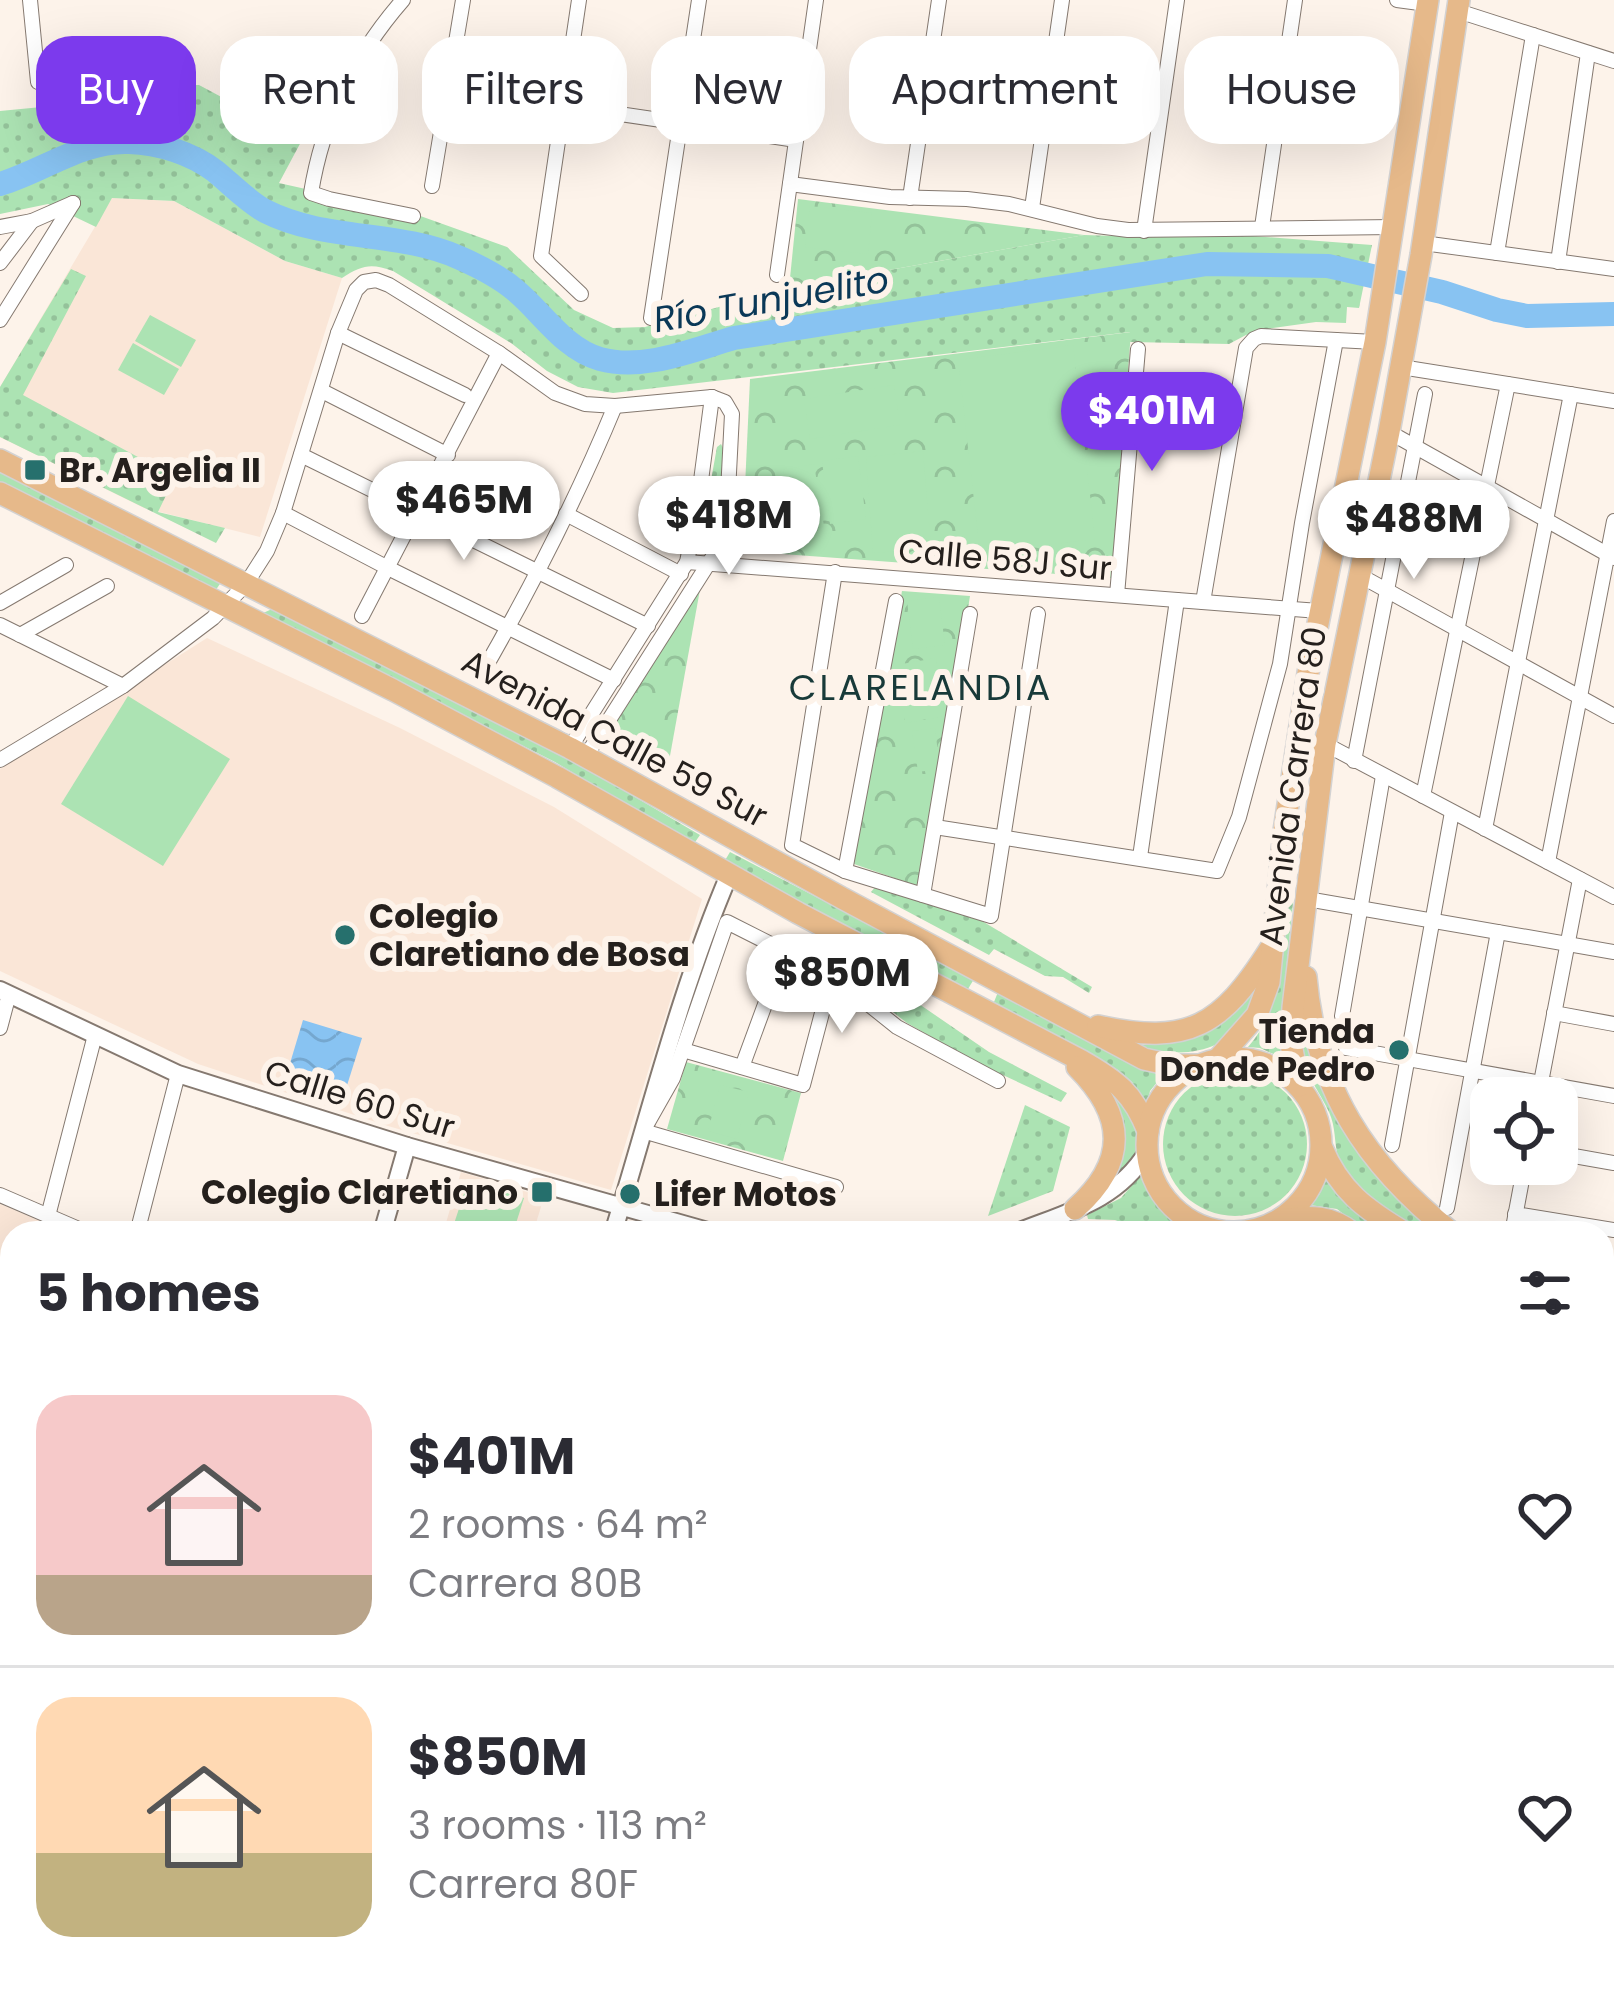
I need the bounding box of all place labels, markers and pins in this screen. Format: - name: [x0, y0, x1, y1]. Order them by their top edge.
- pin: $401M: [1068, 372, 1236, 474]
- place label: Br. Argelia II: [59, 447, 261, 494]
- marker: Br. Argelia II: [22, 457, 48, 483]
- pin: $465M: [380, 461, 548, 563]
- pin: $418M: [645, 476, 813, 578]
- pin: $488M: [1330, 480, 1498, 582]
- place label: Colegio Claretiano de Bosa: [369, 893, 690, 978]
- marker: Colegio Claretiano de Bosa: [332, 922, 358, 948]
- pin: $850M: [758, 934, 926, 1036]
- place label: Tienda Donde Pedro: [1160, 1008, 1375, 1093]
- marker: Tienda Donde Pedro: [1386, 1037, 1412, 1063]
- place label: Colegio Claretiano: [201, 1169, 518, 1216]
- place label: Lifer Motos: [654, 1171, 837, 1218]
- marker: Colegio Claretiano: [529, 1179, 555, 1205]
- marker: Lifer Motos: [617, 1181, 643, 1207]

